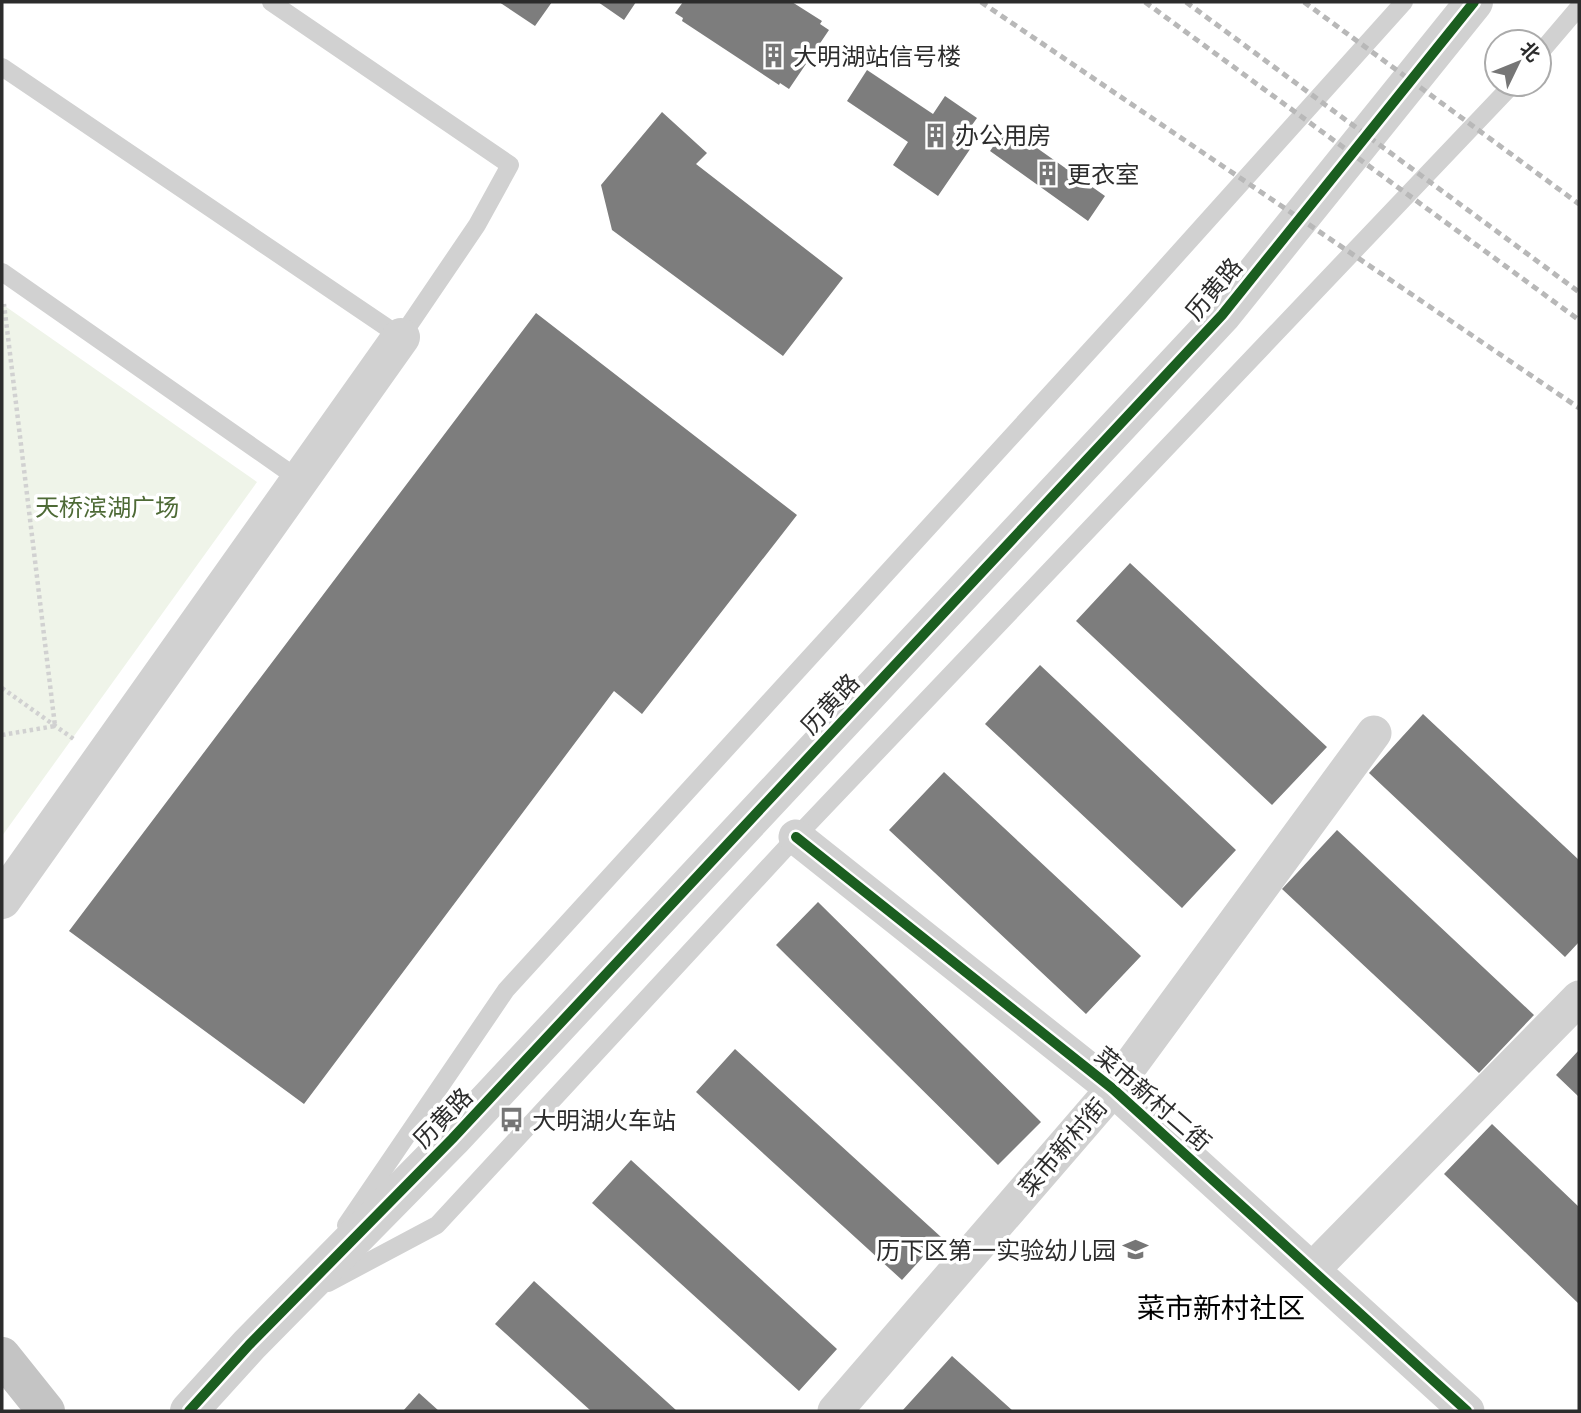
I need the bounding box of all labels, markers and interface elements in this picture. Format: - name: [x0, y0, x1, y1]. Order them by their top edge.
- north arrow: [1483, 28, 1553, 98]
- text: 北: [1516, 38, 1544, 66]
- building icon: 大明湖站信号楼: [759, 42, 787, 70]
- place label: 大明湖站信号楼: [793, 43, 961, 70]
- building icon: 办公用房: [921, 121, 949, 149]
- place label: 办公用房: [955, 122, 1051, 149]
- building icon: 更衣室: [1033, 160, 1061, 188]
- place label: 更衣室: [1067, 161, 1139, 188]
- street label: 历黄路: [1181, 253, 1247, 325]
- park label: 天桥滨湖广场: [35, 494, 179, 521]
- street label: 历黄路: [796, 668, 864, 740]
- street label: 菜市新村二街: [1090, 1042, 1216, 1156]
- street label: 历黄路: [408, 1083, 478, 1153]
- street label: 菜市新村街: [1013, 1093, 1113, 1201]
- bus stop icon: 大明湖火车站: [498, 1106, 526, 1134]
- place label: 大明湖火车站: [532, 1107, 676, 1134]
- school or university icon: 历下区第一实验幼儿园: [1122, 1236, 1150, 1264]
- place label: 历下区第一实验幼儿园: [876, 1237, 1116, 1264]
- district label: 菜市新村社区: [1137, 1293, 1305, 1324]

